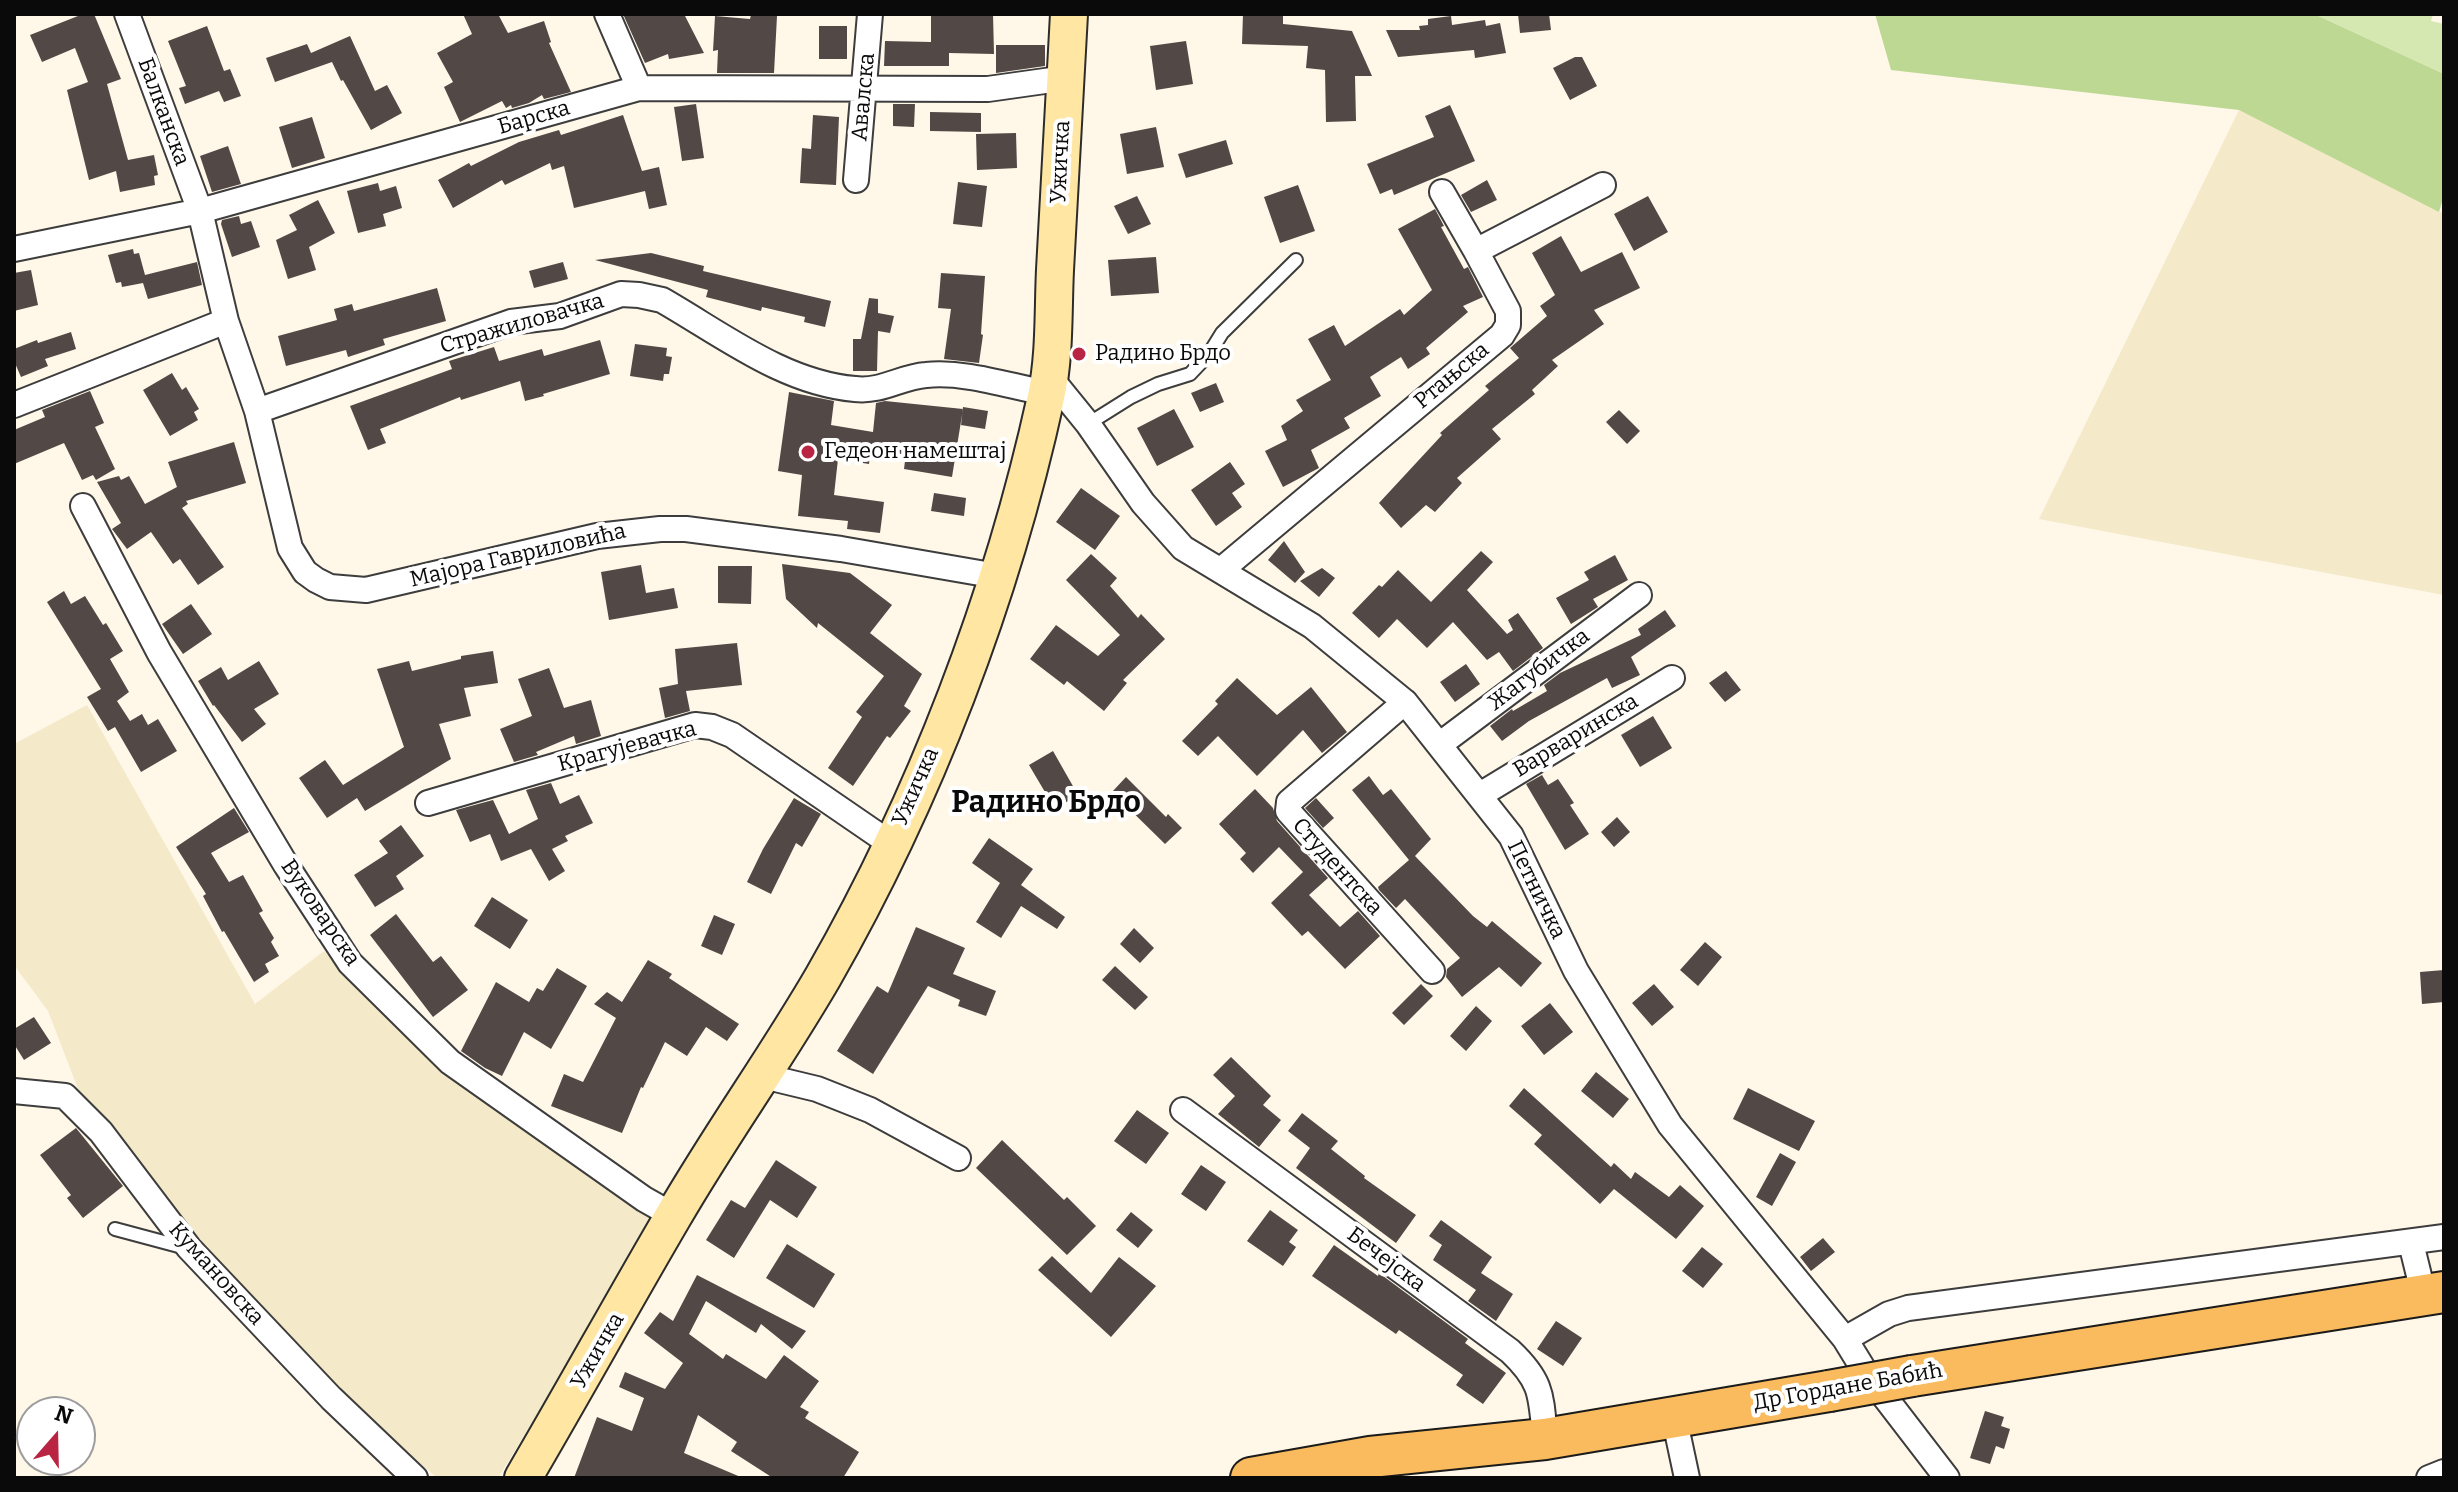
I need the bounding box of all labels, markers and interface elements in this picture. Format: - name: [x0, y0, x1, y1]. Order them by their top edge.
- street label: Авалска: [847, 52, 881, 142]
- street label: Балканска: [131, 54, 195, 170]
- street label: Барска: [495, 95, 573, 141]
- street label: Ужичка: [1046, 120, 1076, 204]
- street label: Стражиловачка: [437, 288, 607, 360]
- street label: Ртањска: [1409, 337, 1495, 415]
- place label: Радино Брдо: [1095, 341, 1231, 367]
- marker: Радино Брдо: [1070, 345, 1088, 363]
- place label: Гедеон намештај: [824, 439, 1007, 465]
- marker: Гедеон намештај: [799, 443, 817, 461]
- street label: Мајора Гавриловића: [407, 518, 629, 594]
- street label: Жагубичка: [1483, 623, 1595, 717]
- street label: Варваринска: [1509, 688, 1643, 784]
- street label: Крагујевачка: [555, 716, 699, 778]
- street label: Ужичка: [887, 744, 945, 830]
- district label: Радино Брдо: [951, 786, 1141, 822]
- street label: Студентска: [1286, 813, 1388, 921]
- street label: Петничка: [1501, 836, 1571, 944]
- street label: Вуковарска: [275, 855, 365, 971]
- street label: Кумановска: [163, 1217, 269, 1331]
- street label: Бечејска: [1341, 1222, 1431, 1298]
- street label: Ужичка: [566, 1308, 630, 1394]
- street label: Др Гордане Бабић: [1751, 1357, 1945, 1417]
- north arrow: [16, 1396, 96, 1476]
- text: N: [51, 1399, 76, 1430]

